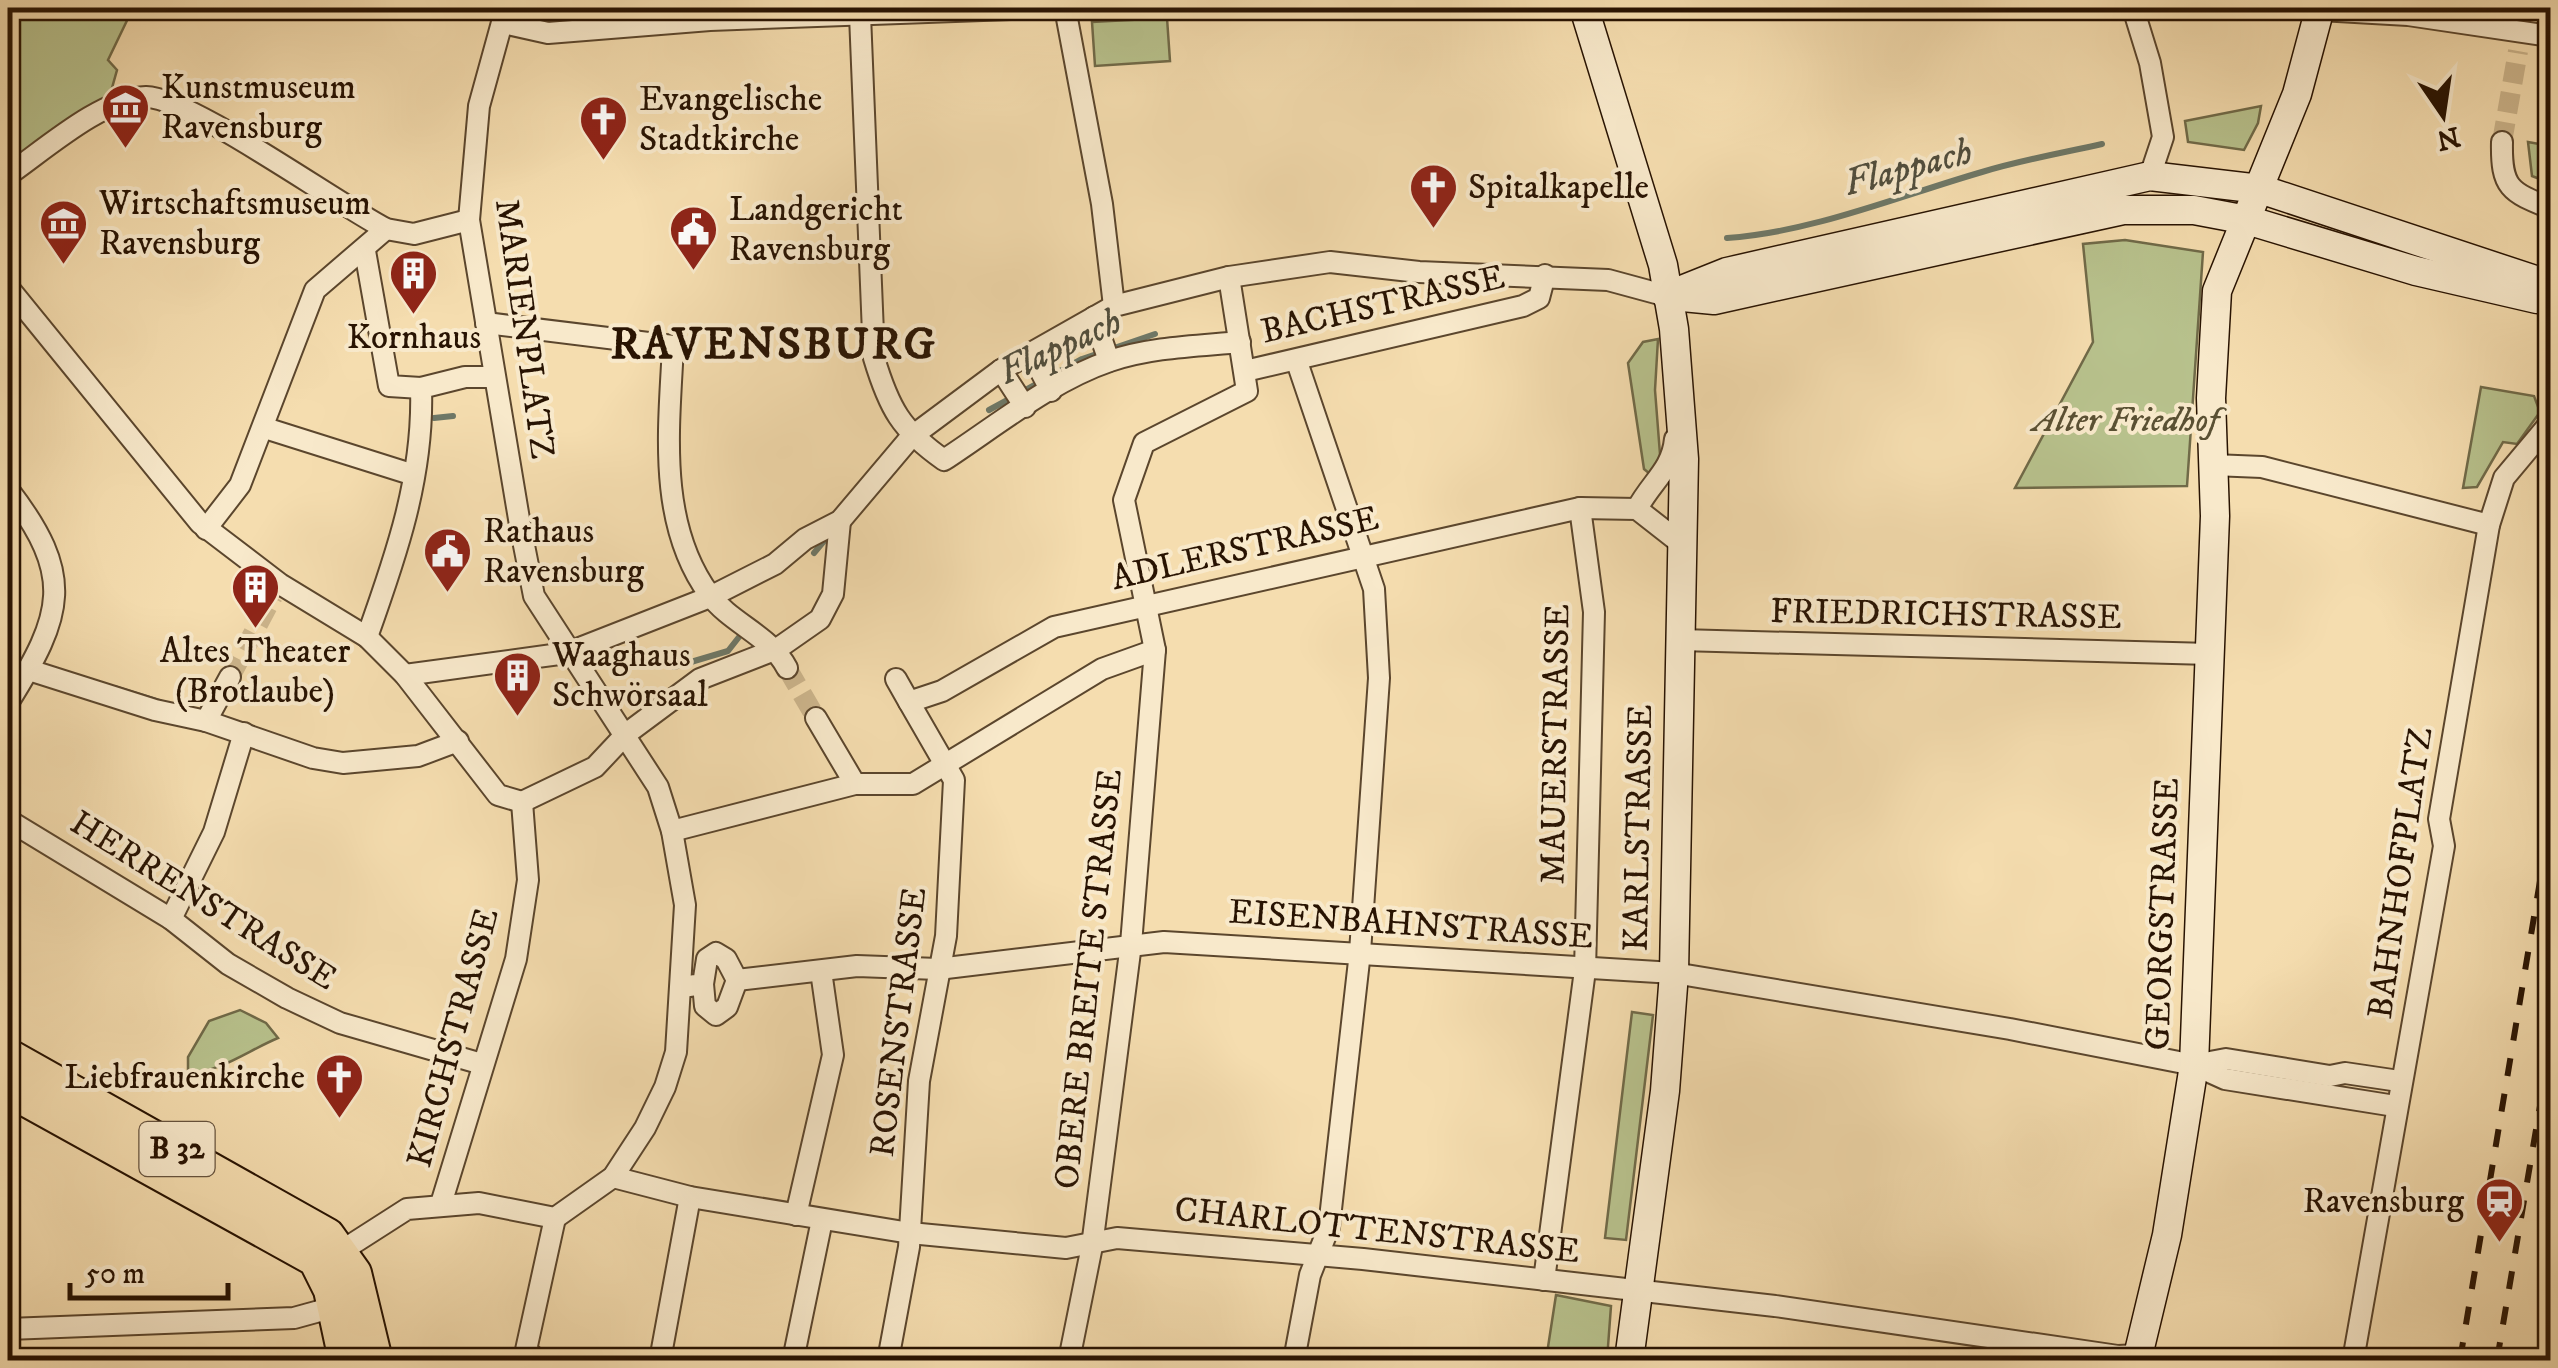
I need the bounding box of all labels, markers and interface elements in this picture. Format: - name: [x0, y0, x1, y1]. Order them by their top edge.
- north arrow: [2393, 65, 2493, 165]
- place label: Kunstmuseum Ravensburg: [161, 66, 356, 150]
- place label: Evangelische Stadtkirche: [639, 78, 822, 162]
- museum icon: Kunstmuseum Ravensburg: [100, 82, 152, 150]
- church icon: Evangelische Stadtkirche: [578, 94, 630, 162]
- text: N: [2433, 118, 2463, 158]
- water label: Flappach: [1838, 128, 1978, 208]
- church icon: Spitalkapelle: [1407, 162, 1459, 230]
- place label: Spitalkapelle: [1468, 166, 1649, 210]
- place label: Wirtschaftsmuseum Ravensburg: [98, 182, 371, 266]
- place label: Landgericht Ravensburg: [729, 188, 903, 272]
- street label: MARIENPLATZ: [484, 196, 564, 462]
- museum icon: Wirtschaftsmuseum Ravensburg: [38, 198, 90, 266]
- public building icon: Landgericht Ravensburg: [668, 204, 720, 272]
- building icon: Kornhaus: [388, 248, 440, 316]
- street label: BACHSTRASSE: [1257, 256, 1509, 354]
- water label: Flappach: [990, 298, 1130, 396]
- place label: Kornhaus: [347, 316, 481, 360]
- district label: RAVENSBURG: [611, 317, 937, 373]
- park label: Alter Friedhof: [2029, 399, 2227, 443]
- street label: ADLERSTRASSE: [1107, 497, 1383, 601]
- place label: Rathaus Ravensburg: [483, 510, 645, 594]
- public building icon: Rathaus Ravensburg: [422, 526, 474, 594]
- building icon: Altes Theater (Brotlaube): [229, 562, 281, 630]
- street label: FRIEDRICHSTRASSE: [1770, 590, 2122, 640]
- street label: MAUERSTRASSE: [1532, 603, 1580, 885]
- place label: Altes Theater (Brotlaube): [160, 630, 350, 714]
- place label: Waaghaus Schwörsaal: [551, 634, 708, 718]
- building icon: Waaghaus Schwörsaal: [491, 650, 543, 718]
- street label: KARLSTRASSE: [1615, 704, 1663, 952]
- street label: BAHNHOFPLATZ: [2359, 724, 2443, 1022]
- street label: OBERE BREITE STRASSE: [1045, 767, 1133, 1191]
- street label: GEORGSTRASSE: [2136, 777, 2190, 1051]
- street label: HERRENSTRASSE: [62, 801, 344, 1001]
- street label: ROSENSTRASSE: [861, 885, 937, 1159]
- street label: EISENBAHNSTRASSE: [1227, 890, 1595, 960]
- street label: KIRCHSTRASSE: [398, 904, 510, 1172]
- church icon: Liebfrauenkirche: [314, 1052, 366, 1120]
- place label: Liebfrauenkirche: [64, 1056, 305, 1100]
- road number: B 32: [140, 1122, 214, 1176]
- station icon: Ravensburg: [2473, 1176, 2525, 1244]
- place label: Ravensburg: [2303, 1180, 2465, 1224]
- street label: CHARLOTTENSTRASSE: [1172, 1188, 1582, 1274]
- scale bar: [70, 1238, 228, 1300]
- text: 50 m: [85, 1256, 145, 1293]

